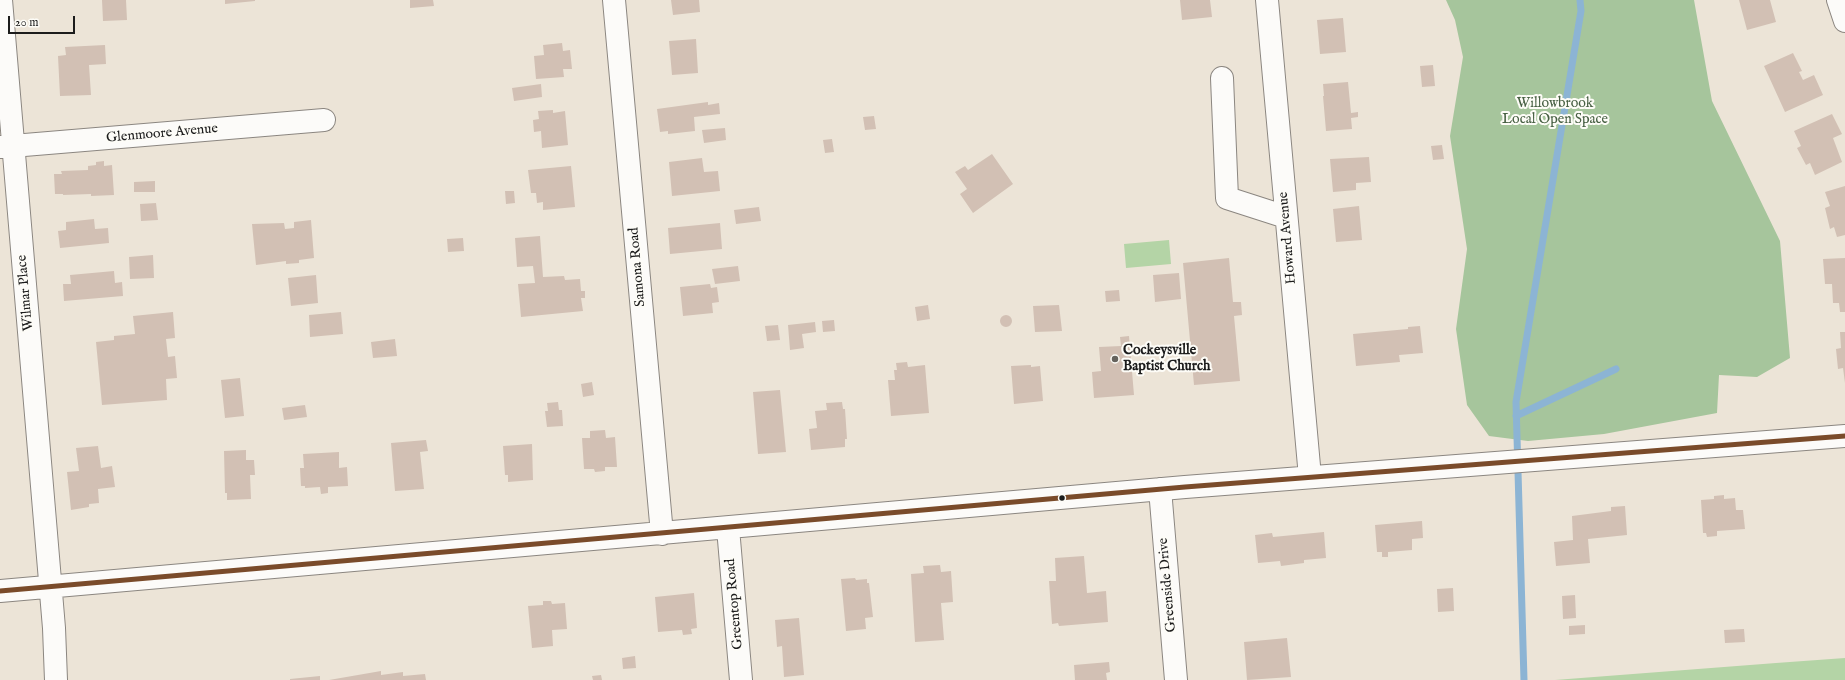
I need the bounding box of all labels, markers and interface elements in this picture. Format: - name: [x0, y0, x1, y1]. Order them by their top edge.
- scale bar: [10, 8, 77, 34]
- text: 20 m: [15, 15, 38, 30]
- park label: Willowbrook Local Open Space: [1502, 96, 1608, 128]
- street label: Glenmoore Avenue: [105, 121, 219, 147]
- street label: Howard Avenue: [1276, 191, 1300, 285]
- street label: Samona Road: [626, 227, 650, 307]
- street label: Wilmar Place: [14, 254, 38, 332]
- place label: Cockeysville Baptist Church: [1123, 343, 1210, 376]
- marker: Cockeysville Baptist Church: [1110, 354, 1120, 364]
- unlabelled marker: [1057, 493, 1067, 503]
- street label: Greenside Drive: [1156, 537, 1180, 633]
- street label: Greentop Road: [723, 558, 747, 650]

